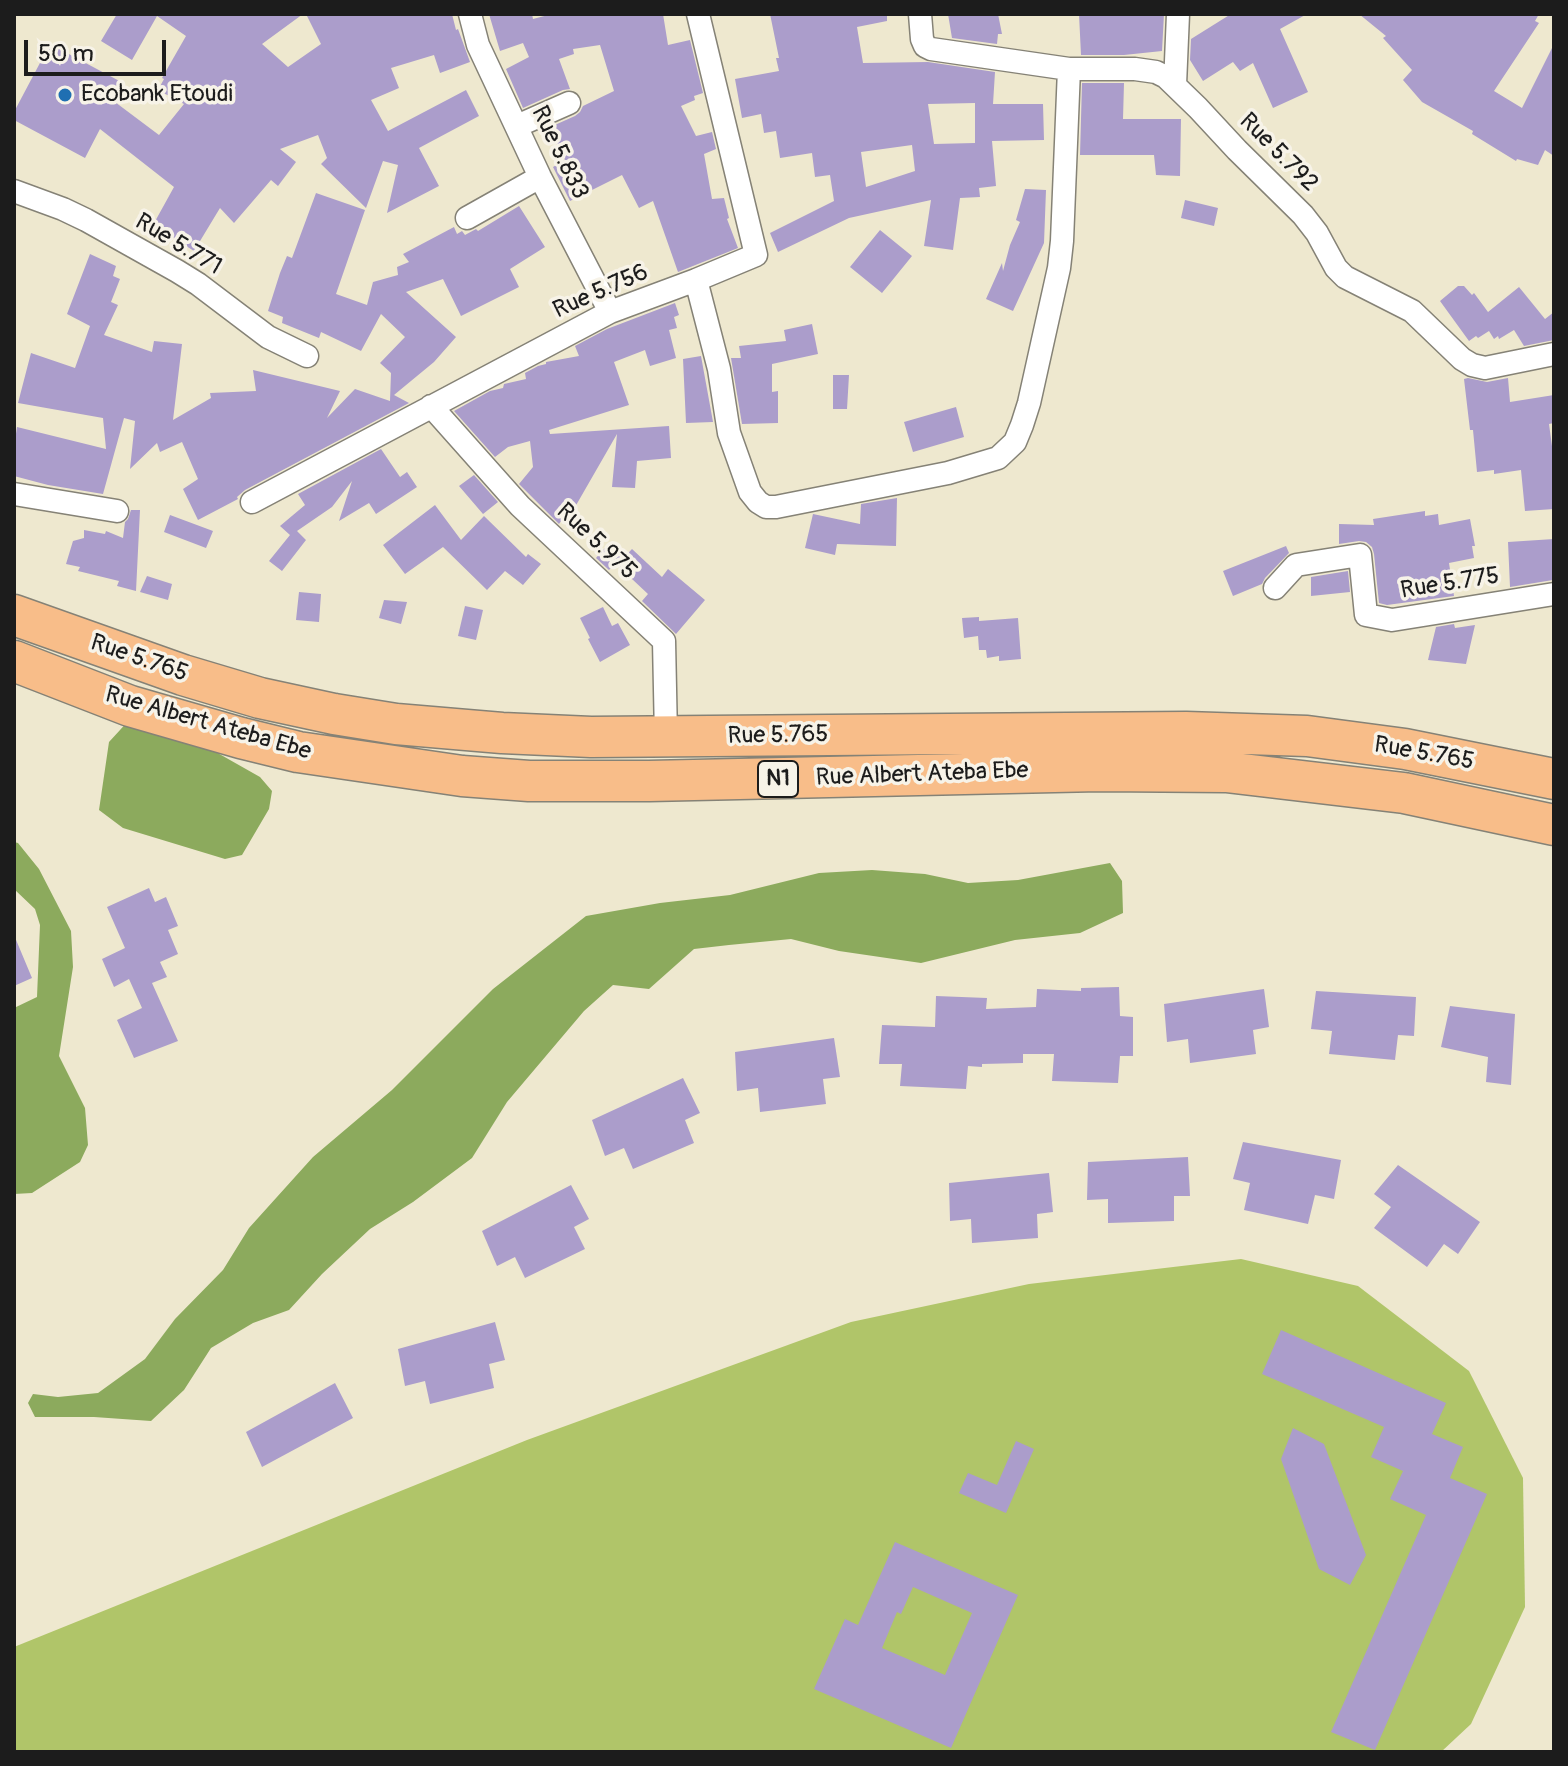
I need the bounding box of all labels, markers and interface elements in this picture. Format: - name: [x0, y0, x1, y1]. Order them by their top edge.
- scale bar: [28, 24, 170, 74]
- text: 50 m: [38, 39, 94, 68]
- place label: Ecobank Etoudi: [81, 81, 233, 109]
- marker: Ecobank Etoudi: [56, 86, 74, 104]
- street label: Rue 5.833: [524, 102, 594, 204]
- street label: Rue 5.792: [1233, 108, 1323, 198]
- street label: Rue 5.771: [129, 208, 227, 282]
- street label: Rue 5.756: [549, 258, 653, 326]
- street label: Rue 5.975: [550, 498, 642, 586]
- street label: Rue 5.775: [1399, 562, 1501, 606]
- street label: Rue 5.765: [87, 629, 191, 689]
- street label: Rue Albert Ateba Ebe: [102, 681, 314, 767]
- street label: Rue 5.765: [727, 721, 829, 751]
- street label: Rue 5.765: [1372, 731, 1476, 777]
- street label: Rue Albert Ateba Ebe: [815, 757, 1029, 793]
- road number: N1: [758, 761, 798, 797]

